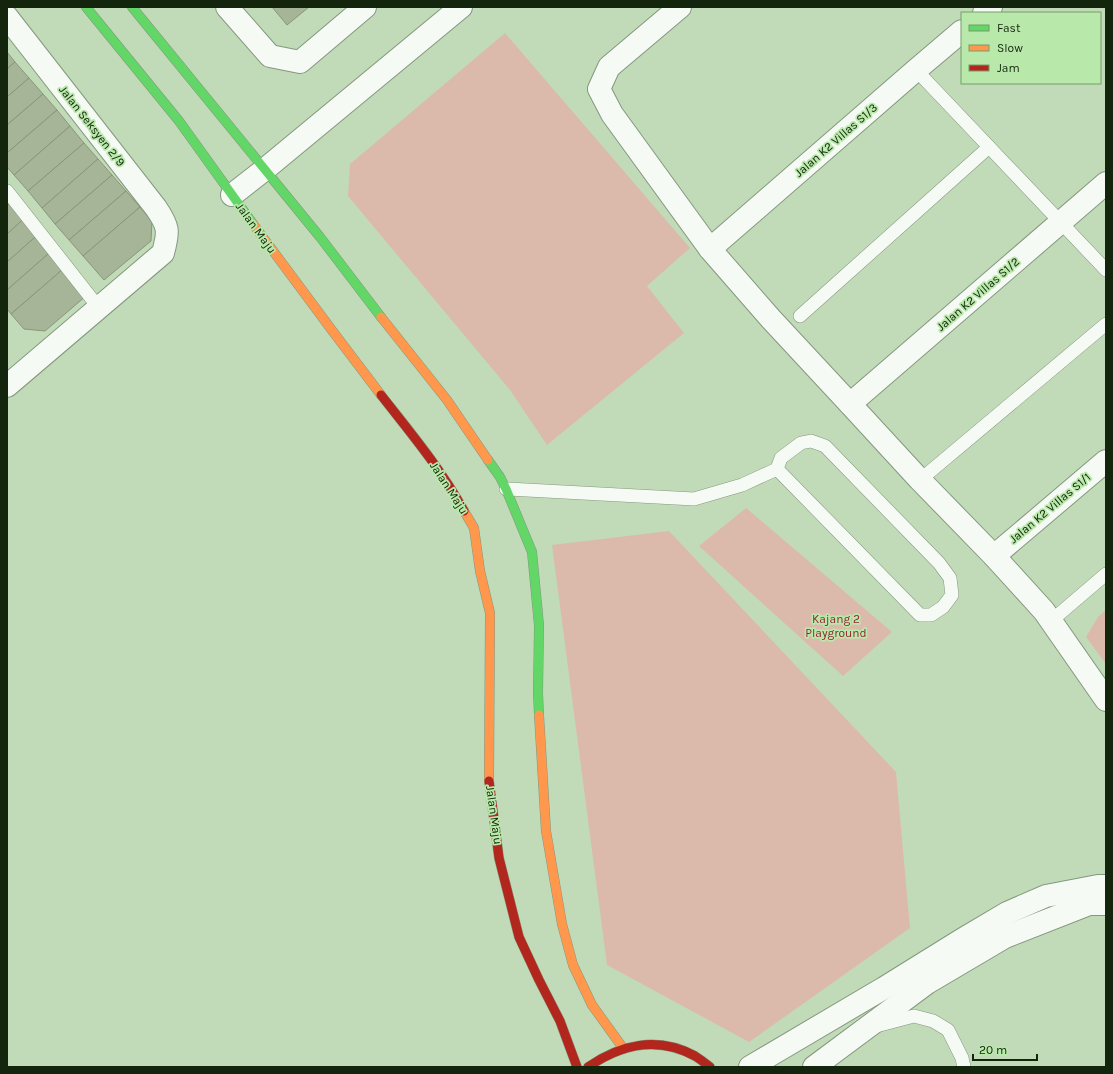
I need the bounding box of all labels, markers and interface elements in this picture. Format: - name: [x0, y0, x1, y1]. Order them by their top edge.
- legend: [961, 12, 1101, 84]
- text: Fast: [997, 21, 1021, 35]
- text: Slow: [997, 41, 1023, 55]
- text: Jam: [997, 61, 1020, 75]
- street label: Jalan Seksyen 2/9: [56, 83, 128, 169]
- street label: Jalan K2 Villas S1/3: [792, 100, 880, 180]
- street label: Jalan Maju: [233, 200, 279, 256]
- street label: Jalan K2 Villas S1/2: [934, 254, 1022, 334]
- street label: Jalan Maju: [427, 459, 471, 517]
- street label: Jalan K2 Villas S1/1: [1007, 470, 1093, 546]
- park label: Kajang 2 Playground: [805, 612, 867, 640]
- street label: Jalan Maju: [483, 785, 505, 845]
- scale bar: [973, 1036, 1037, 1062]
- text: 20 m: [979, 1043, 1007, 1057]

